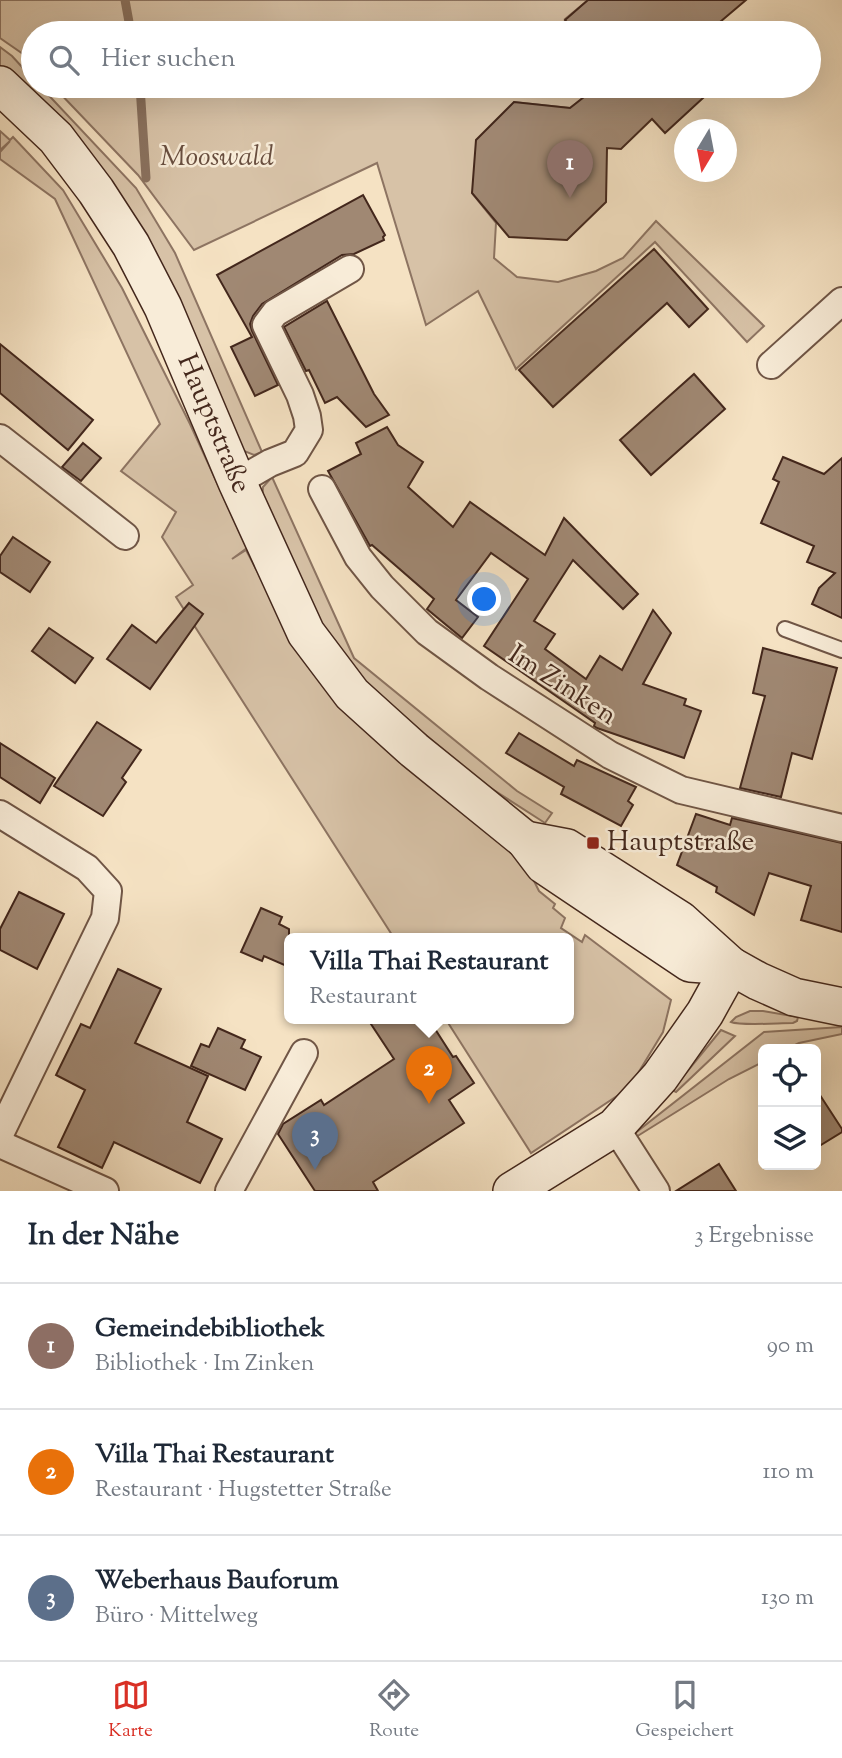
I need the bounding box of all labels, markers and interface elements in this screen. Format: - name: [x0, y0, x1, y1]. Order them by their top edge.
- search box: [21, 21, 821, 98]
- icon: search: [45, 41, 83, 79]
- text: Hier suchen: [101, 41, 236, 78]
- north arrow: [674, 119, 737, 182]
- park label: Mooswald: [160, 138, 274, 178]
- pin: 1: [547, 140, 593, 198]
- street label: Hauptstraße: [166, 348, 260, 500]
- your location: [467, 582, 501, 616]
- street label: Im Zinken: [500, 636, 624, 736]
- place label: Hauptstraße: [607, 823, 755, 863]
- marker: Hauptstraße: [585, 835, 601, 851]
- popup: [284, 933, 574, 1024]
- text: Villa Thai Restaurant: [310, 944, 548, 981]
- text: Restaurant: [310, 981, 417, 1014]
- map controls: [758, 1044, 821, 1170]
- button: locate: [758, 1044, 821, 1107]
- pin: 2: [406, 1046, 452, 1104]
- button: layers: [758, 1107, 821, 1170]
- pin: 3: [292, 1112, 338, 1170]
- text: In der Nähe: [28, 1215, 179, 1258]
- text: 3 Ergebnisse: [694, 1220, 814, 1253]
- text: Gemeindebibliothek: [95, 1311, 325, 1348]
- text: 1: [47, 1330, 55, 1363]
- text: 90 m: [767, 1330, 814, 1363]
- text: Bibliothek · Im Zinken: [95, 1348, 314, 1381]
- text: Villa Thai Restaurant: [95, 1437, 334, 1474]
- text: 2: [46, 1456, 56, 1489]
- text: 110 m: [763, 1456, 814, 1489]
- text: Restaurant · Hugstetter Straße: [95, 1474, 392, 1507]
- text: Weberhaus Bauforum: [95, 1563, 339, 1600]
- text: 3: [46, 1582, 56, 1615]
- text: 130 m: [761, 1582, 814, 1615]
- text: Büro · Mittelweg: [95, 1600, 258, 1633]
- tab: Karte: [108, 1676, 153, 1745]
- tab: Route: [369, 1676, 419, 1745]
- tab: Gespeichert: [635, 1676, 734, 1745]

